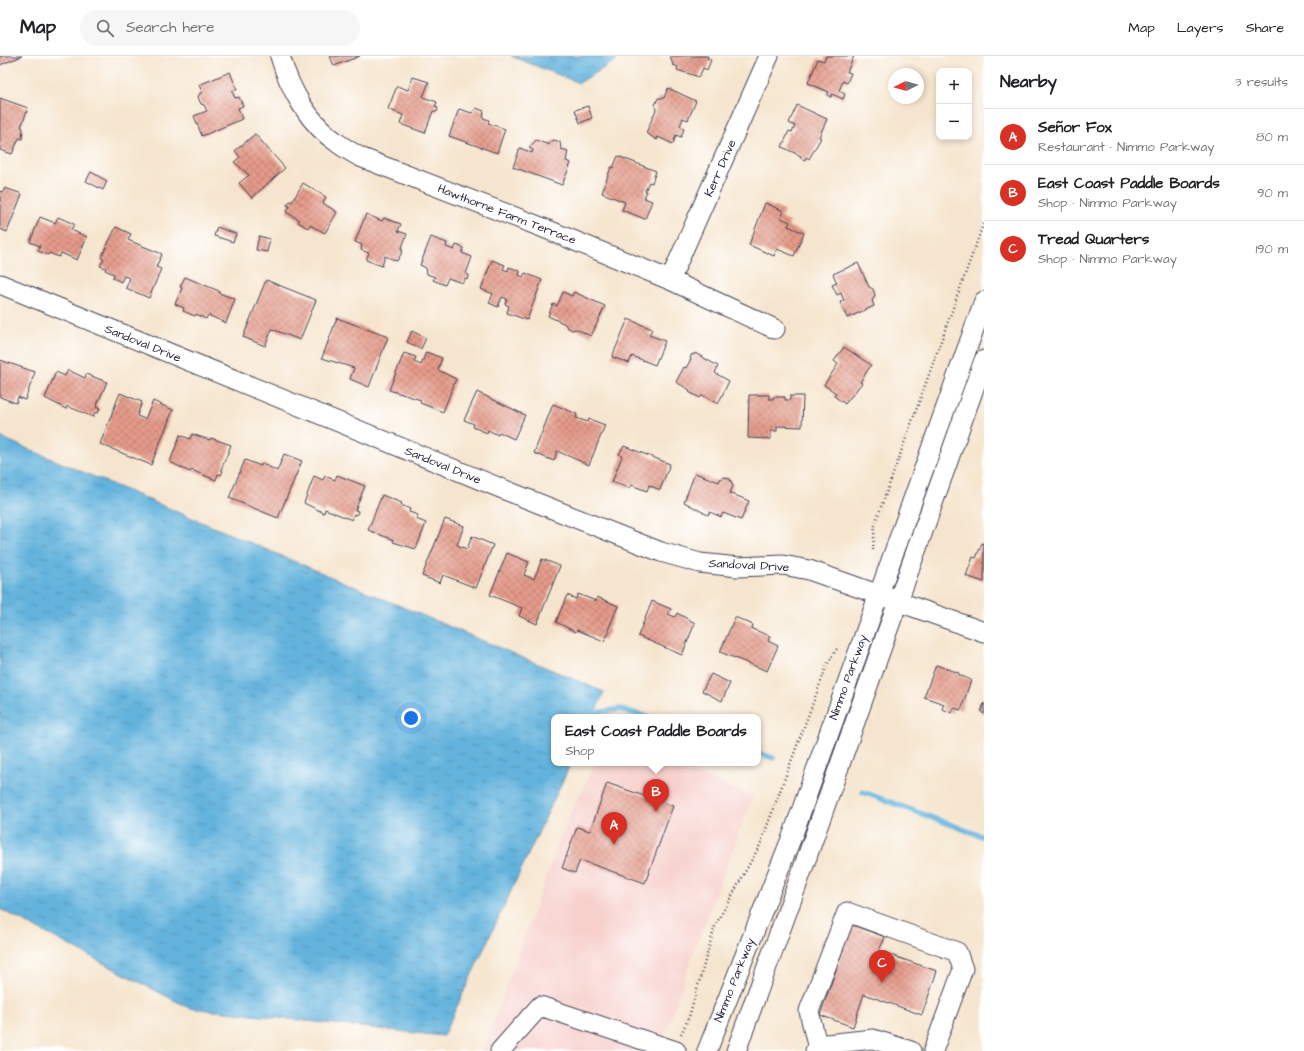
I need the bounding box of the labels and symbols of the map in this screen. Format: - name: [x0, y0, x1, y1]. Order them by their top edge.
- north arrow: [888, 68, 924, 104]
- street label: Kerr Drive: [700, 137, 741, 199]
- street label: Hawthorne Farm Terrace: [435, 180, 579, 249]
- street label: Sandoval Drive: [102, 320, 184, 367]
- street label: Sandoval Drive: [402, 442, 484, 489]
- street label: Sandoval Drive: [708, 555, 790, 576]
- street label: Nimmo Parkway: [825, 632, 873, 723]
- your location: [401, 708, 421, 728]
- pin: B: [643, 779, 669, 812]
- pin: A: [601, 812, 627, 845]
- street label: Nimmo Parkway: [710, 935, 760, 1025]
- pin: C: [869, 950, 895, 983]

